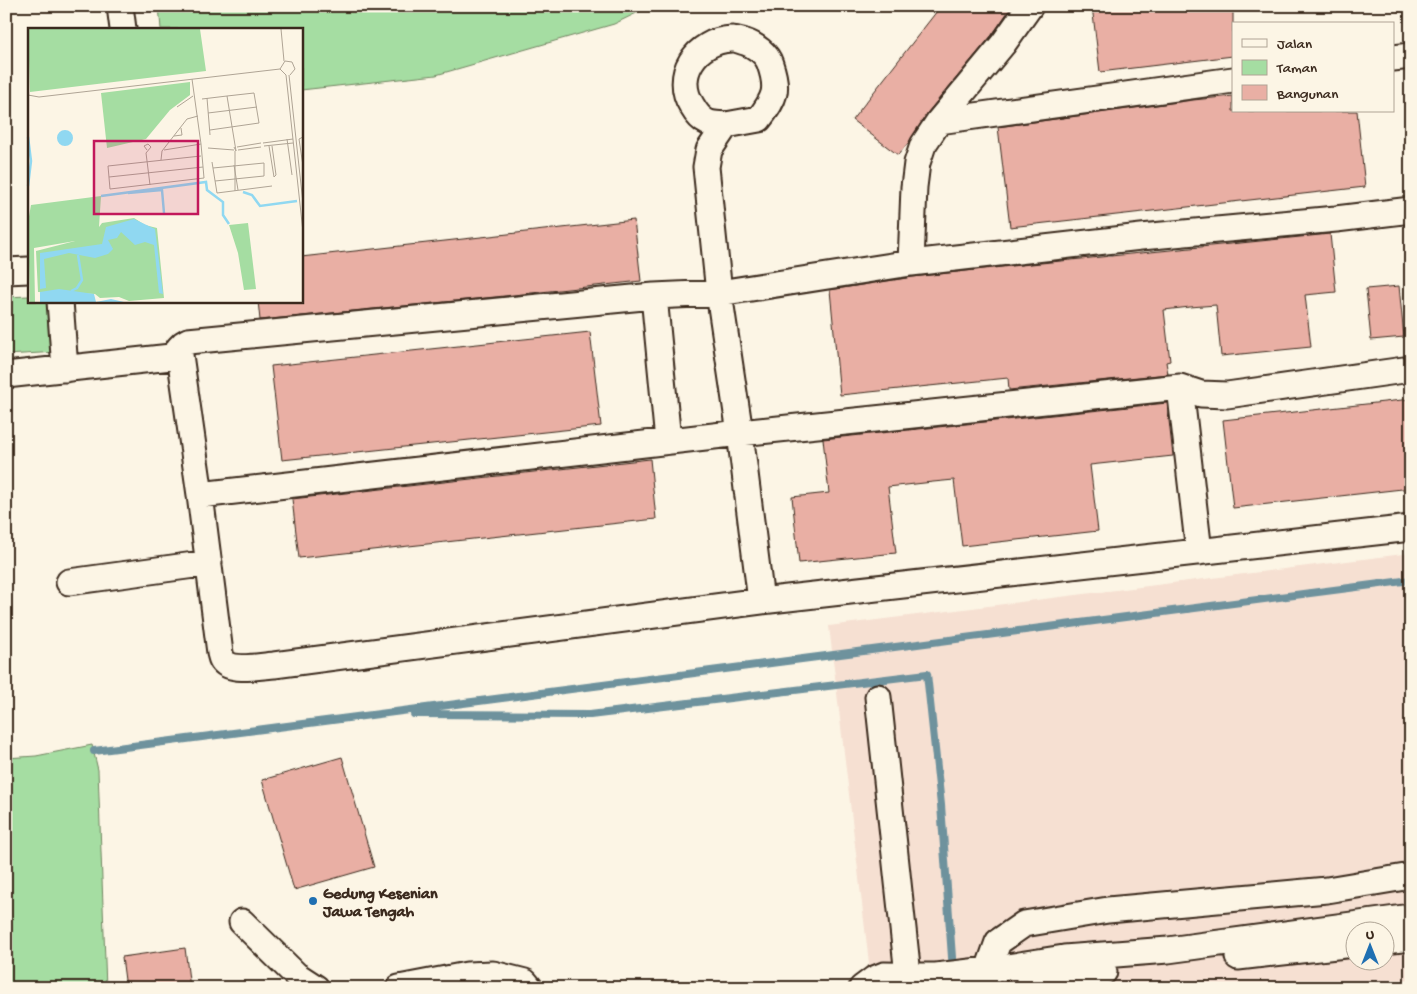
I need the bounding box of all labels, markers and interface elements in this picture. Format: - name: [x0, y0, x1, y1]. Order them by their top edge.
- legend: [1232, 22, 1394, 112]
- inset map: [28, 28, 302, 302]
- text: Jalan: [1277, 36, 1312, 54]
- text: Taman: [1276, 60, 1317, 78]
- text: Bangunan: [1276, 86, 1338, 104]
- place label: Gedung Kesenian Jawa Tengah: [322, 886, 438, 923]
- marker: Gedung Kesenian Jawa Tengah: [307, 895, 319, 907]
- north arrow: [1344, 922, 1394, 972]
- text: U: [1366, 927, 1374, 944]

